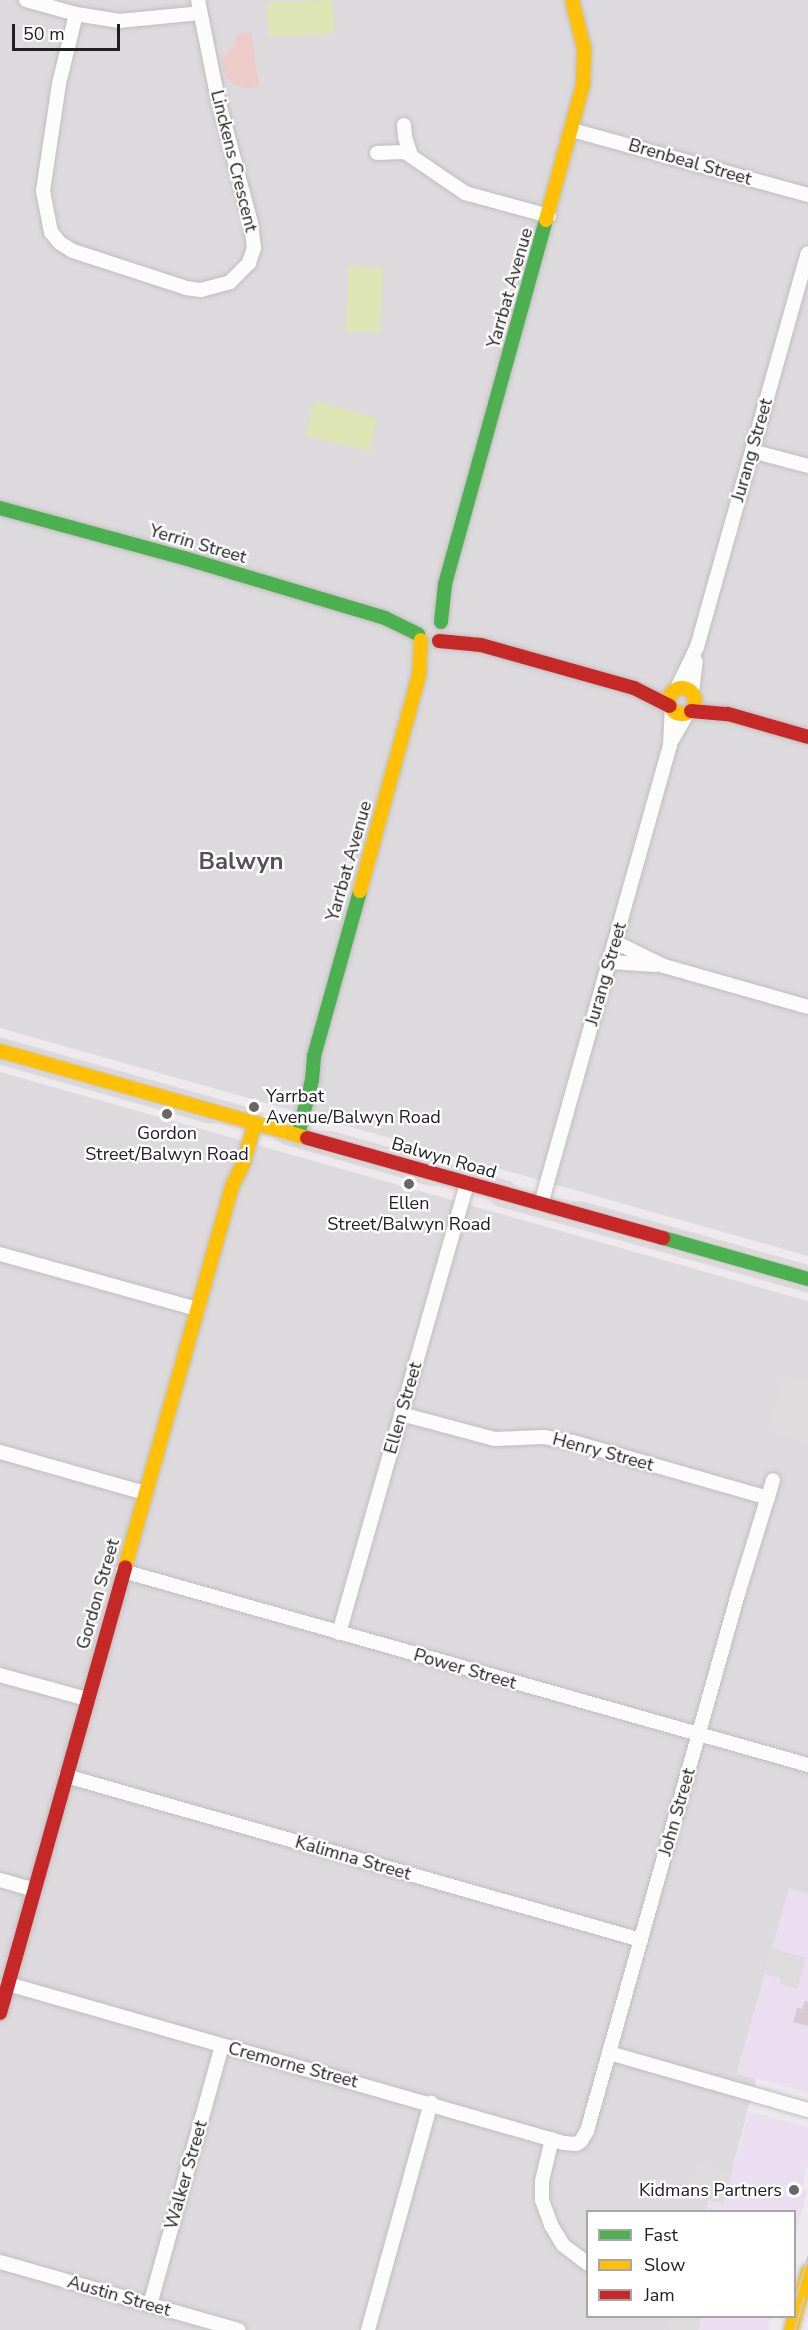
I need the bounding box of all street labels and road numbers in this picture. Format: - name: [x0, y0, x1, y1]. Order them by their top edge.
- street label: Linckens Crescent: [206, 88, 262, 234]
- street label: Brenbeal Street: [626, 134, 754, 190]
- street label: Yarrbat Avenue: [483, 225, 537, 351]
- street label: Jurang Street: [727, 396, 777, 504]
- street label: Yerrin Street: [147, 520, 249, 568]
- street label: Yarrbat Avenue: [322, 798, 376, 924]
- street label: Jurang Street: [581, 920, 631, 1028]
- street label: Balwyn Road: [389, 1133, 499, 1183]
- street label: Ellen Street: [380, 1360, 426, 1456]
- street label: Henry Street: [550, 1428, 656, 1476]
- street label: Gordon Street: [72, 1536, 124, 1652]
- street label: Power Street: [411, 1644, 519, 1694]
- street label: John Street: [654, 1766, 700, 1858]
- street label: Kalimna Street: [293, 1831, 413, 1885]
- street label: Cremorne Street: [226, 2037, 360, 2093]
- street label: Walker Street: [160, 2118, 212, 2232]
- street label: Austin Street: [65, 2271, 173, 2321]

